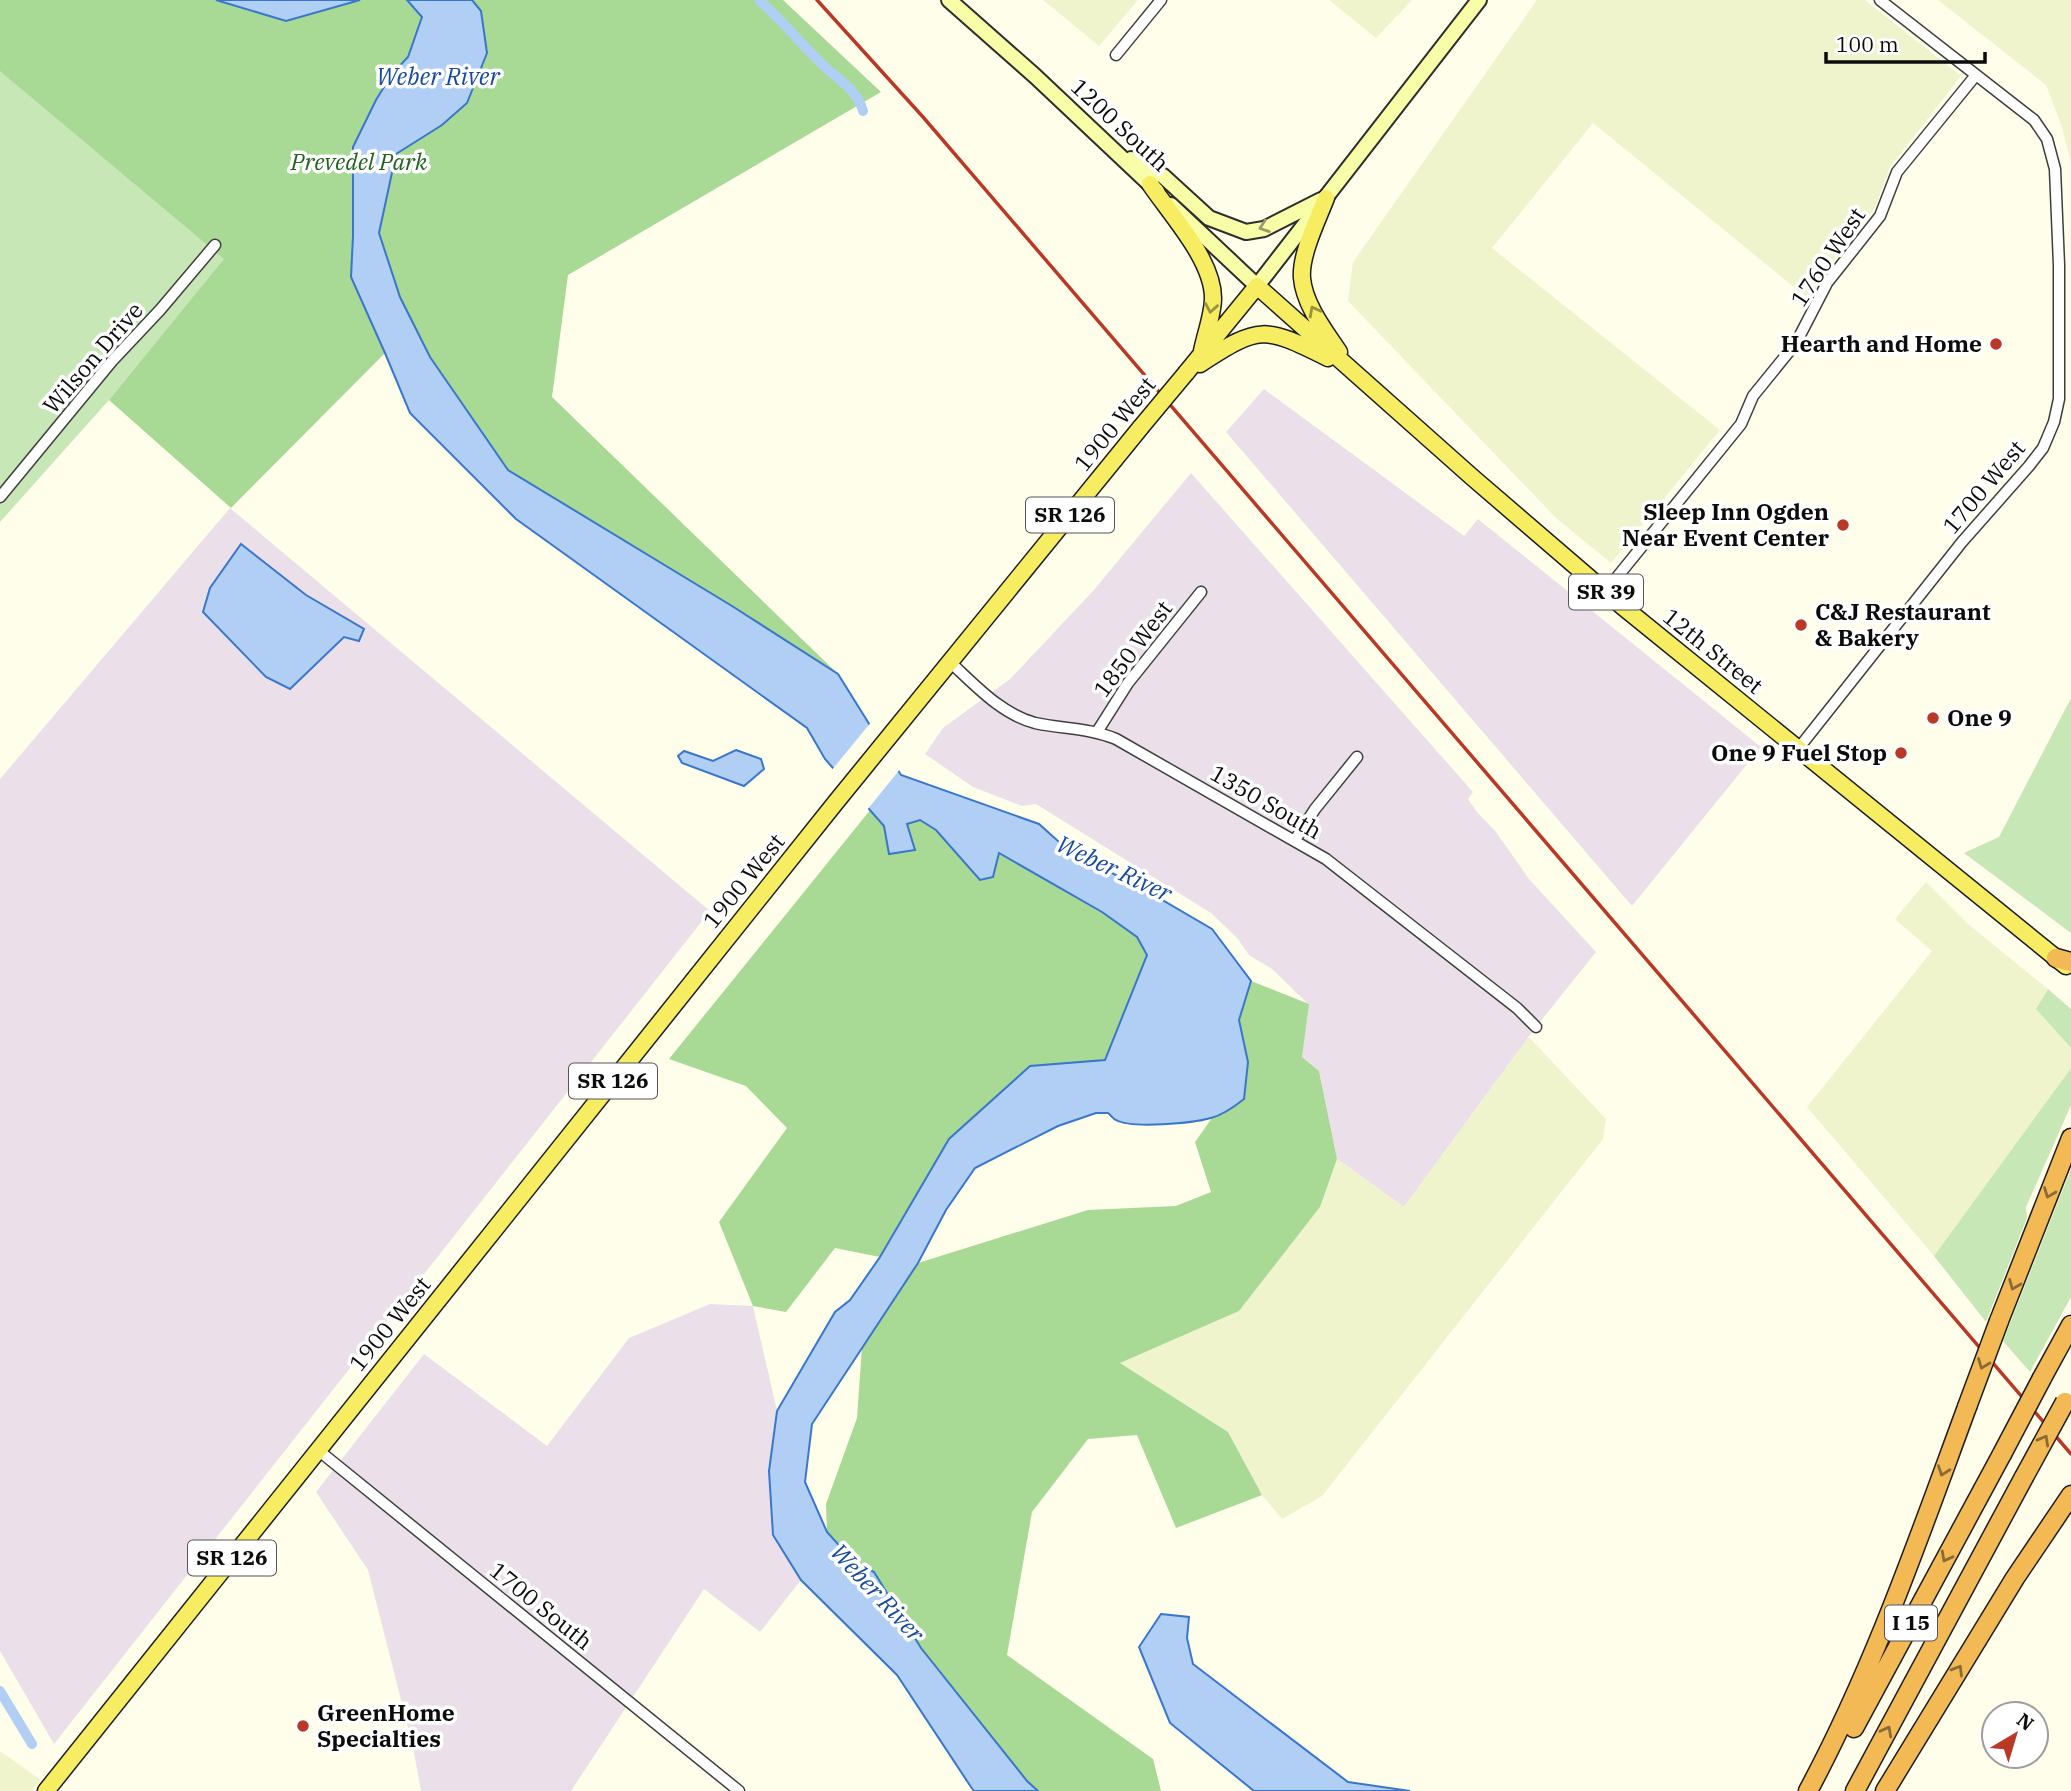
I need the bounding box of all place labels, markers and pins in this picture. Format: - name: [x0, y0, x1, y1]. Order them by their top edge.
- place label: Hearth and Home: [1781, 328, 1982, 358]
- marker: Hearth and Home: [1988, 336, 2004, 352]
- place label: Sleep Inn Ogden Near Event Center: [1622, 496, 1830, 552]
- marker: Sleep Inn Ogden Near Event Center: [1835, 517, 1851, 533]
- place label: C&J Restaurant & Bakery: [1815, 596, 1991, 652]
- marker: C&J Restaurant & Bakery: [1793, 617, 1809, 633]
- place label: One 9: [1947, 702, 2012, 732]
- marker: One 9: [1925, 710, 1941, 726]
- place label: One 9 Fuel Stop: [1711, 737, 1887, 767]
- marker: One 9 Fuel Stop: [1893, 745, 1909, 761]
- place label: GreenHome Specialties: [317, 1697, 455, 1753]
- marker: GreenHome Specialties: [295, 1718, 311, 1734]

